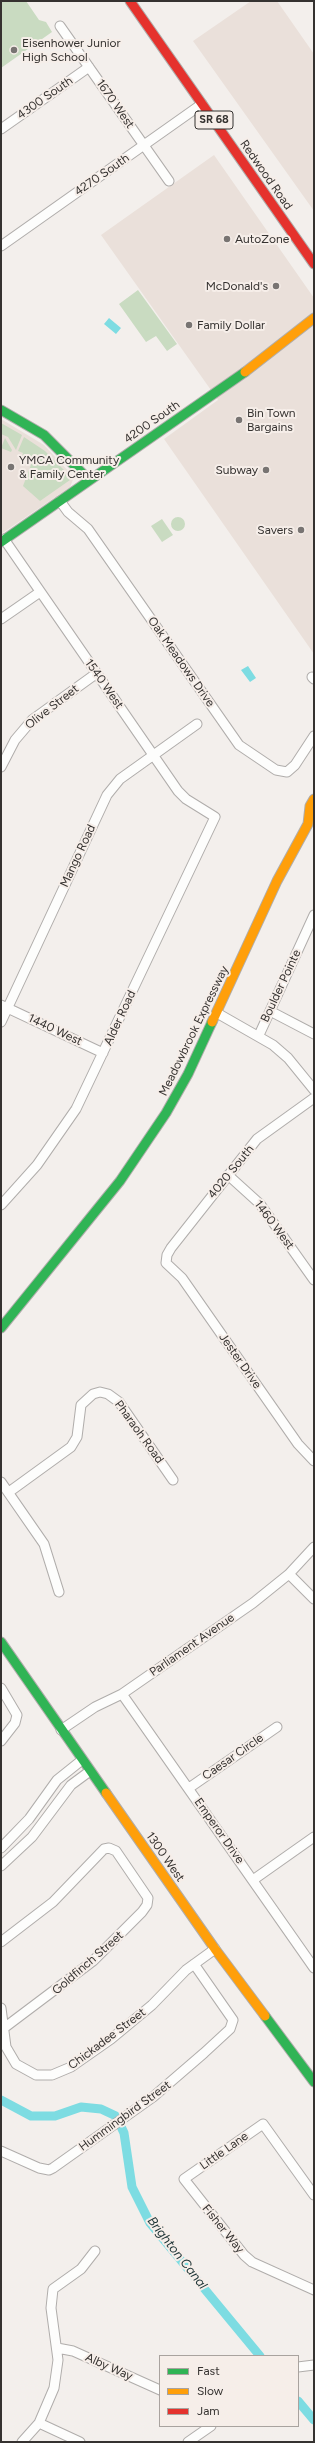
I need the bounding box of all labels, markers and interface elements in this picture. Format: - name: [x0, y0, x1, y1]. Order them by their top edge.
- place label: Eisenhower Junior High School: [22, 36, 120, 64]
- marker: Eisenhower Junior High School: [9, 45, 19, 55]
- street label: 4300 South: [14, 74, 76, 122]
- street label: 1670 West: [93, 77, 137, 131]
- road number: SR 68: [195, 111, 233, 129]
- street label: Redwood Road: [237, 137, 295, 213]
- street label: 4270 South: [72, 151, 132, 199]
- place label: AutoZone: [235, 232, 289, 246]
- marker: AutoZone: [222, 234, 232, 244]
- place label: McDonald's: [206, 279, 268, 293]
- marker: McDonald's: [271, 281, 281, 291]
- place label: Family Dollar: [197, 318, 265, 332]
- marker: Family Dollar: [184, 320, 194, 330]
- street label: 4200 South: [121, 398, 183, 446]
- place label: Bin Town Bargains: [247, 406, 296, 434]
- marker: Bin Town Bargains: [234, 415, 244, 425]
- place label: YMCA Community & Family Center: [19, 453, 119, 481]
- marker: YMCA Community & Family Center: [6, 462, 16, 472]
- place label: Subway: [215, 463, 258, 477]
- marker: Subway: [261, 465, 271, 475]
- place label: Savers: [257, 523, 293, 537]
- marker: Savers: [296, 525, 306, 535]
- street label: Oak Meadows Drive: [145, 614, 217, 710]
- street label: 1540 West: [82, 656, 126, 712]
- street label: Olive Street: [22, 682, 82, 732]
- street label: Mango Road: [57, 822, 99, 890]
- street label: Boulder Pointe: [258, 947, 304, 1025]
- street label: Meadowbrook Expressway: [156, 964, 232, 1098]
- street label: Alder Road: [101, 988, 139, 1048]
- street label: 1440 West: [26, 1011, 84, 1049]
- street label: 4020 South: [205, 1142, 257, 1202]
- street label: 1460 West: [251, 1198, 297, 1252]
- street label: Jester Drive: [216, 1331, 264, 1391]
- street label: Pharaoh Road: [111, 1398, 167, 1466]
- street label: Parliament Avenue: [147, 1610, 237, 1680]
- street label: Caesar Circle: [200, 1731, 266, 1783]
- street label: Emperor Drive: [191, 1795, 247, 1867]
- street label: 1300 West: [143, 1829, 187, 1885]
- street label: Goldfinch Street: [50, 1928, 126, 1998]
- street label: Chickadee Street: [65, 2005, 149, 2073]
- street label: Hummingbird Street: [76, 2078, 174, 2154]
- street label: Little Lane: [197, 2129, 251, 2173]
- street label: Fisher Way: [199, 2202, 247, 2256]
- water label: Brighton Canal: [144, 2213, 210, 2293]
- street label: Alby Way: [83, 2350, 135, 2384]
- legend: [159, 2355, 299, 2427]
- text: Fast: [197, 2364, 220, 2378]
- text: Slow: [197, 2384, 223, 2398]
- text: Jam: [197, 2404, 220, 2418]

